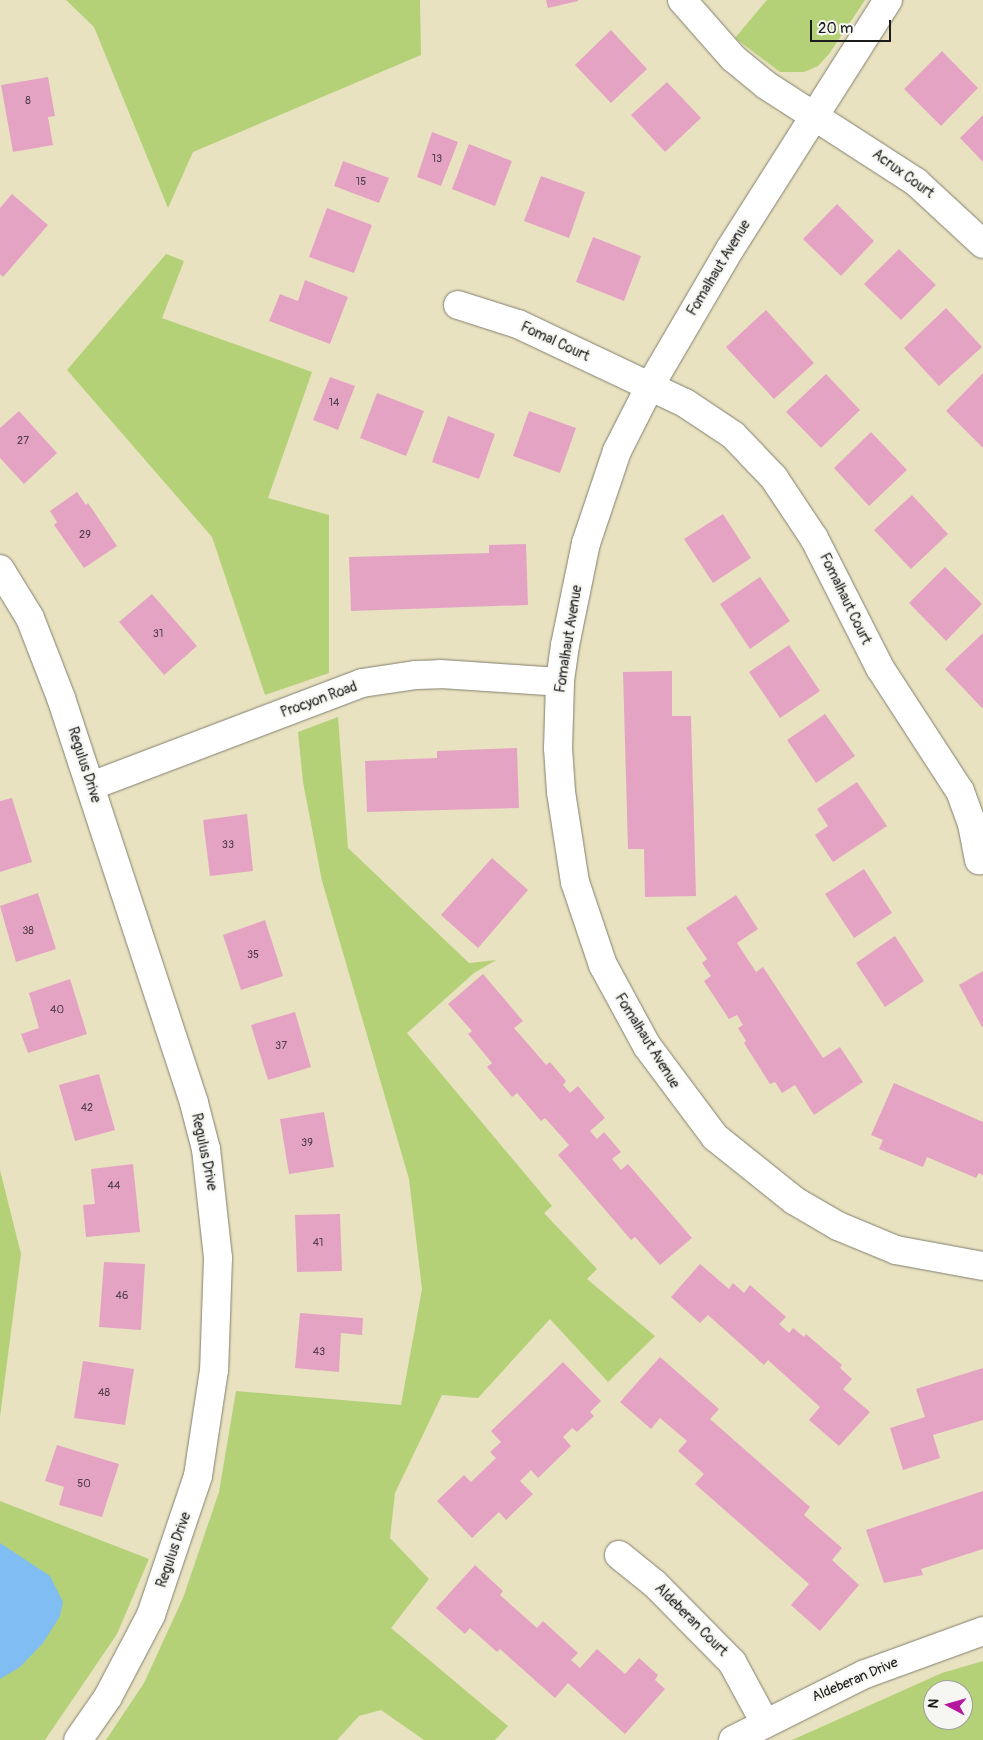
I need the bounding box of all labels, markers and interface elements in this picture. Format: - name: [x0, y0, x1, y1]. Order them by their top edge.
- scale bar: [813, 10, 894, 42]
- text: 20 m: [818, 19, 853, 38]
- house number: 8: [25, 94, 31, 108]
- street label: Acrux Court: [869, 146, 937, 202]
- house number: 13: [432, 152, 442, 166]
- house number: 15: [356, 175, 366, 189]
- street label: Fomalhaut Avenue: [684, 217, 754, 319]
- street label: Fomal Court: [518, 319, 592, 365]
- house number: 14: [329, 396, 339, 410]
- house number: 27: [17, 434, 29, 448]
- house number: 29: [79, 528, 91, 542]
- street label: Fomalhaut Court: [816, 551, 874, 647]
- street label: Fomalhaut Avenue: [552, 584, 586, 694]
- house number: 31: [153, 627, 163, 641]
- street label: Procyon Road: [278, 678, 360, 722]
- street label: Regulus Drive: [64, 725, 104, 805]
- house number: 33: [222, 838, 234, 852]
- house number: 38: [22, 924, 34, 938]
- house number: 35: [247, 948, 259, 962]
- street label: Fomalhaut Avenue: [611, 990, 683, 1092]
- house number: 40: [50, 1003, 64, 1017]
- house number: 37: [275, 1039, 287, 1053]
- house number: 42: [81, 1101, 93, 1115]
- street label: Regulus Drive: [188, 1112, 220, 1192]
- house number: 39: [301, 1136, 313, 1150]
- house number: 44: [108, 1179, 120, 1193]
- house number: 41: [313, 1236, 323, 1250]
- house number: 46: [116, 1289, 128, 1303]
- house number: 43: [313, 1345, 325, 1359]
- house number: 48: [98, 1386, 110, 1400]
- house number: 50: [77, 1477, 91, 1491]
- street label: Regulus Drive: [153, 1510, 195, 1590]
- street label: Aldeberan Court: [651, 1580, 731, 1660]
- street label: Aldeberan Drive: [809, 1654, 901, 1706]
- north arrow: [923, 1680, 973, 1730]
- text: N: [925, 1698, 943, 1709]

